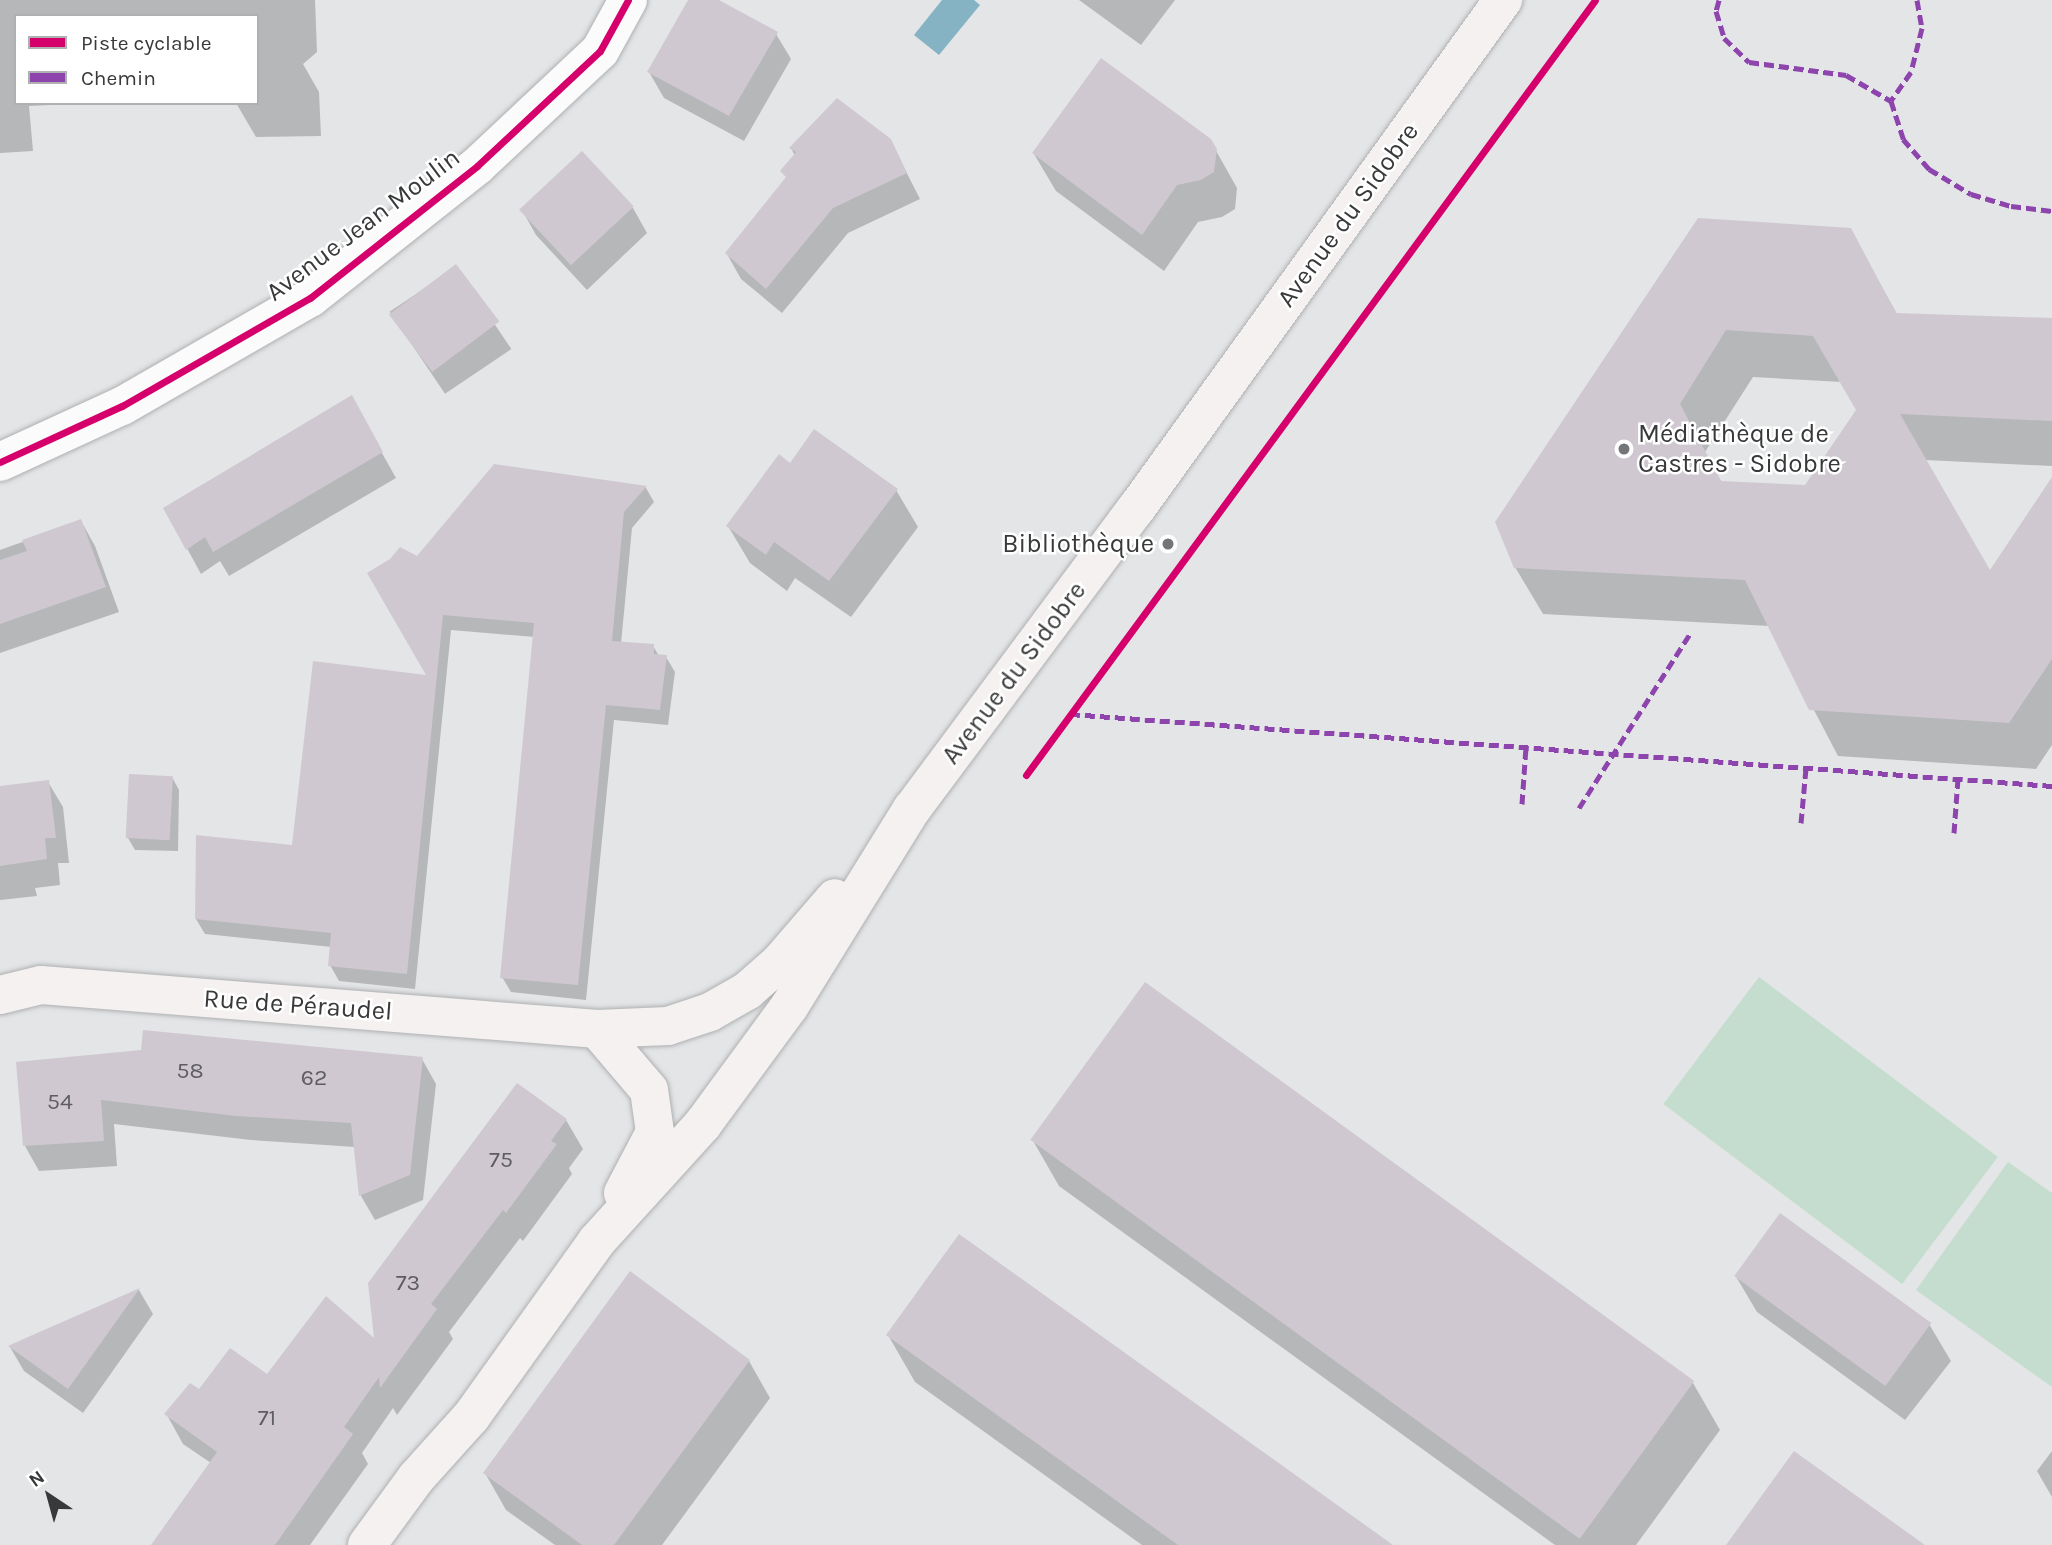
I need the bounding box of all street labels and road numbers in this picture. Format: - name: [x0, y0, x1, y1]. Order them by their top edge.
- street label: Avenue du Sidobre: [1271, 117, 1425, 313]
- street label: Avenue Jean Moulin: [260, 142, 466, 308]
- street label: Avenue du Sidobre: [935, 576, 1093, 770]
- street label: Rue de Péraudel: [202, 983, 394, 1027]

